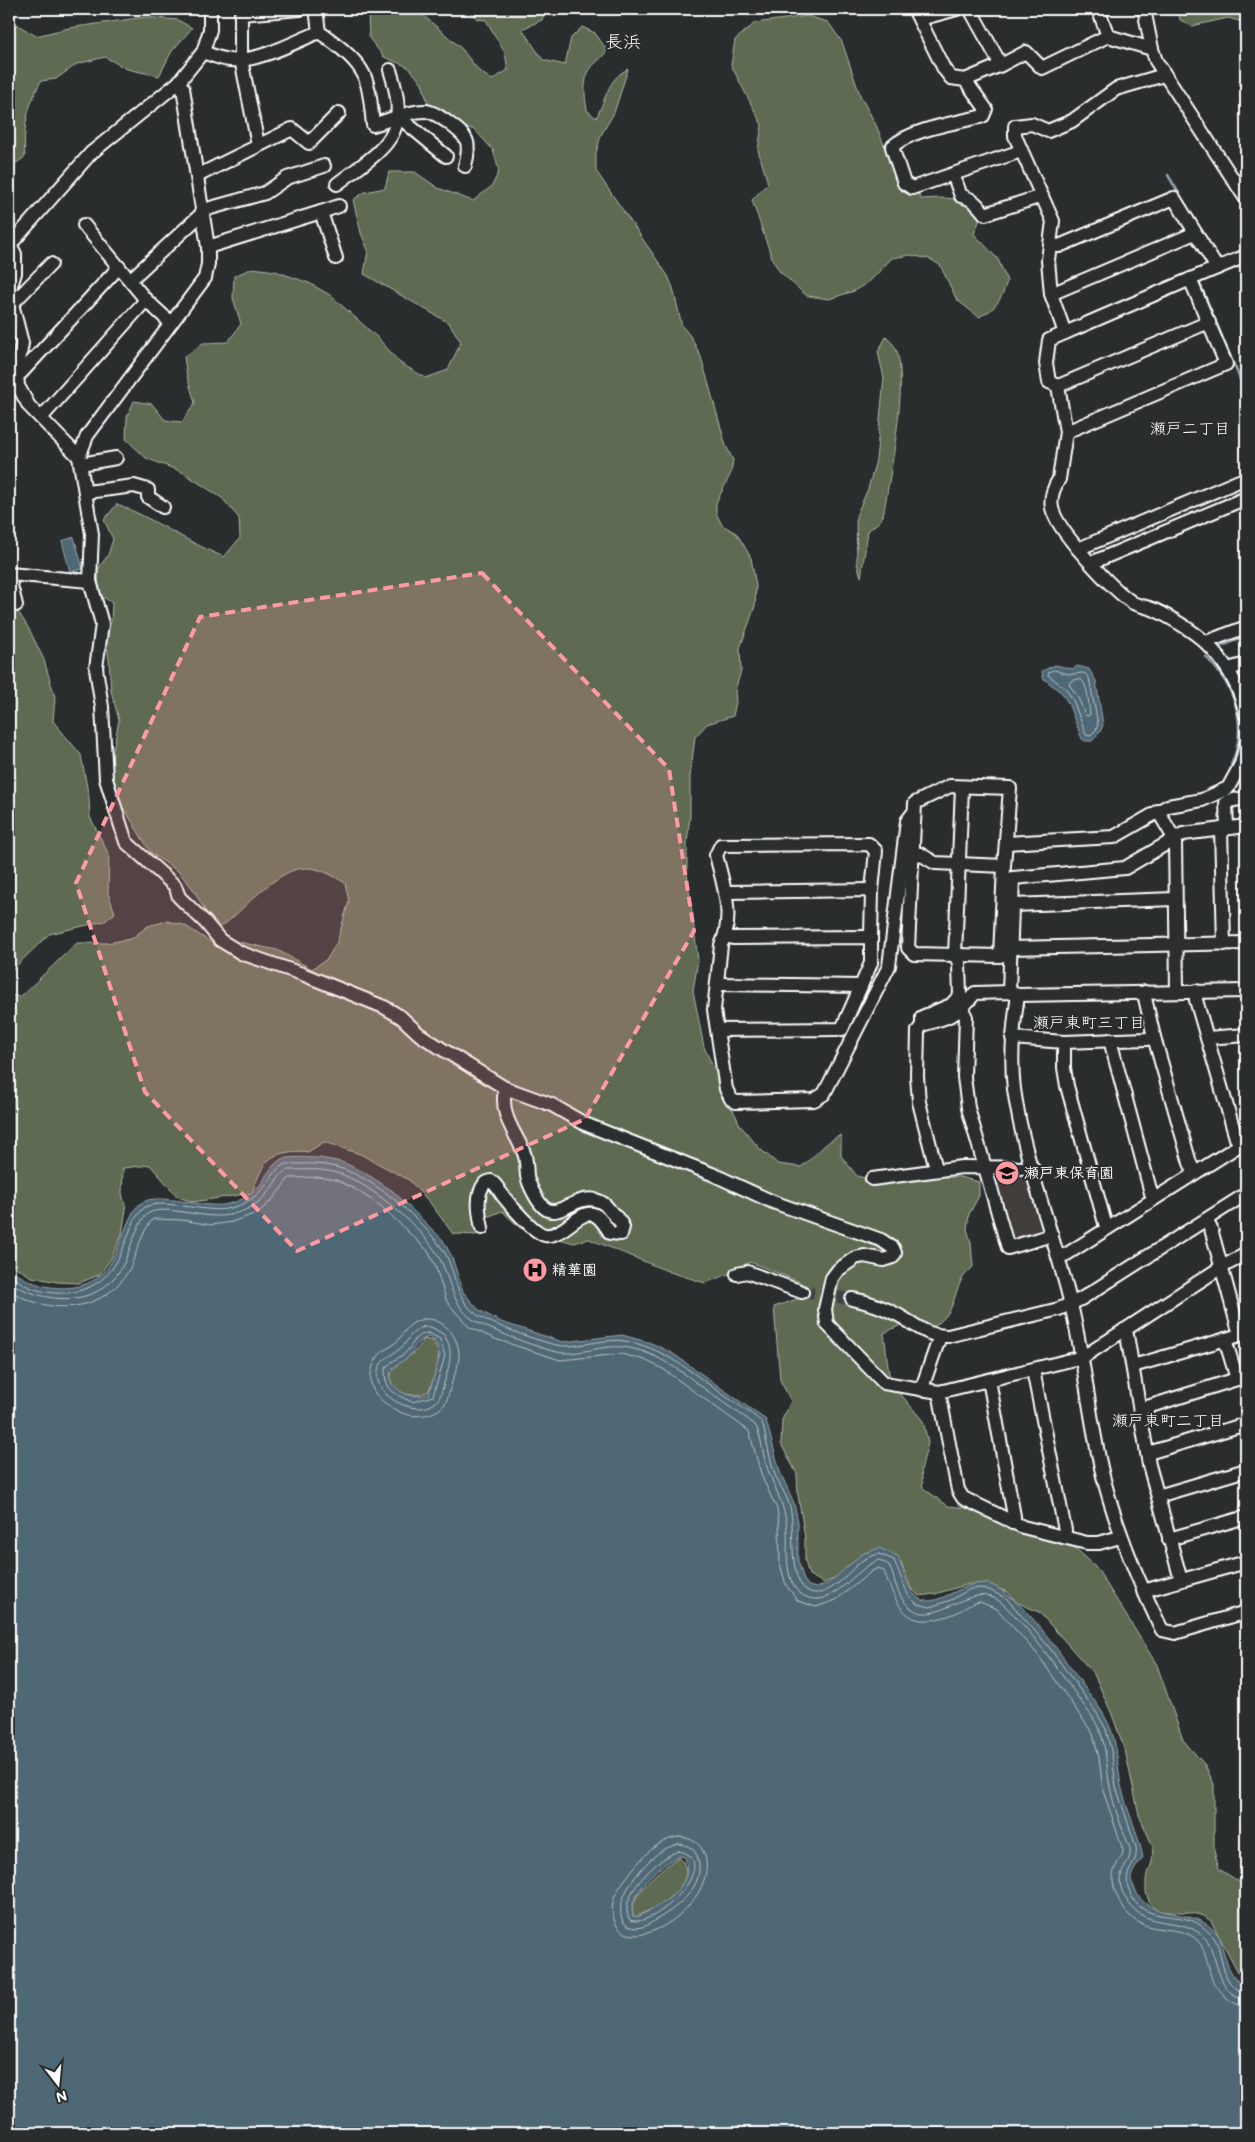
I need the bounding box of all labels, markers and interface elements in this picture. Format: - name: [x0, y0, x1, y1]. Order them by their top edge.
- district label: 長浜: [605, 29, 641, 53]
- district label: 瀬戸二丁目: [1150, 417, 1230, 438]
- district label: 瀬戸東町三丁目: [1033, 1011, 1145, 1032]
- school or university icon: 瀬戸東保育園: [994, 1160, 1020, 1186]
- place label: 瀬戸東保育園: [1024, 1162, 1114, 1182]
- hospital icon: 精華園: [522, 1257, 548, 1283]
- place label: 精華園: [552, 1259, 597, 1279]
- district label: 瀬戸東町二丁目: [1112, 1409, 1224, 1430]
- north arrow: [32, 2060, 82, 2110]
- text: N: [54, 2086, 69, 2108]

